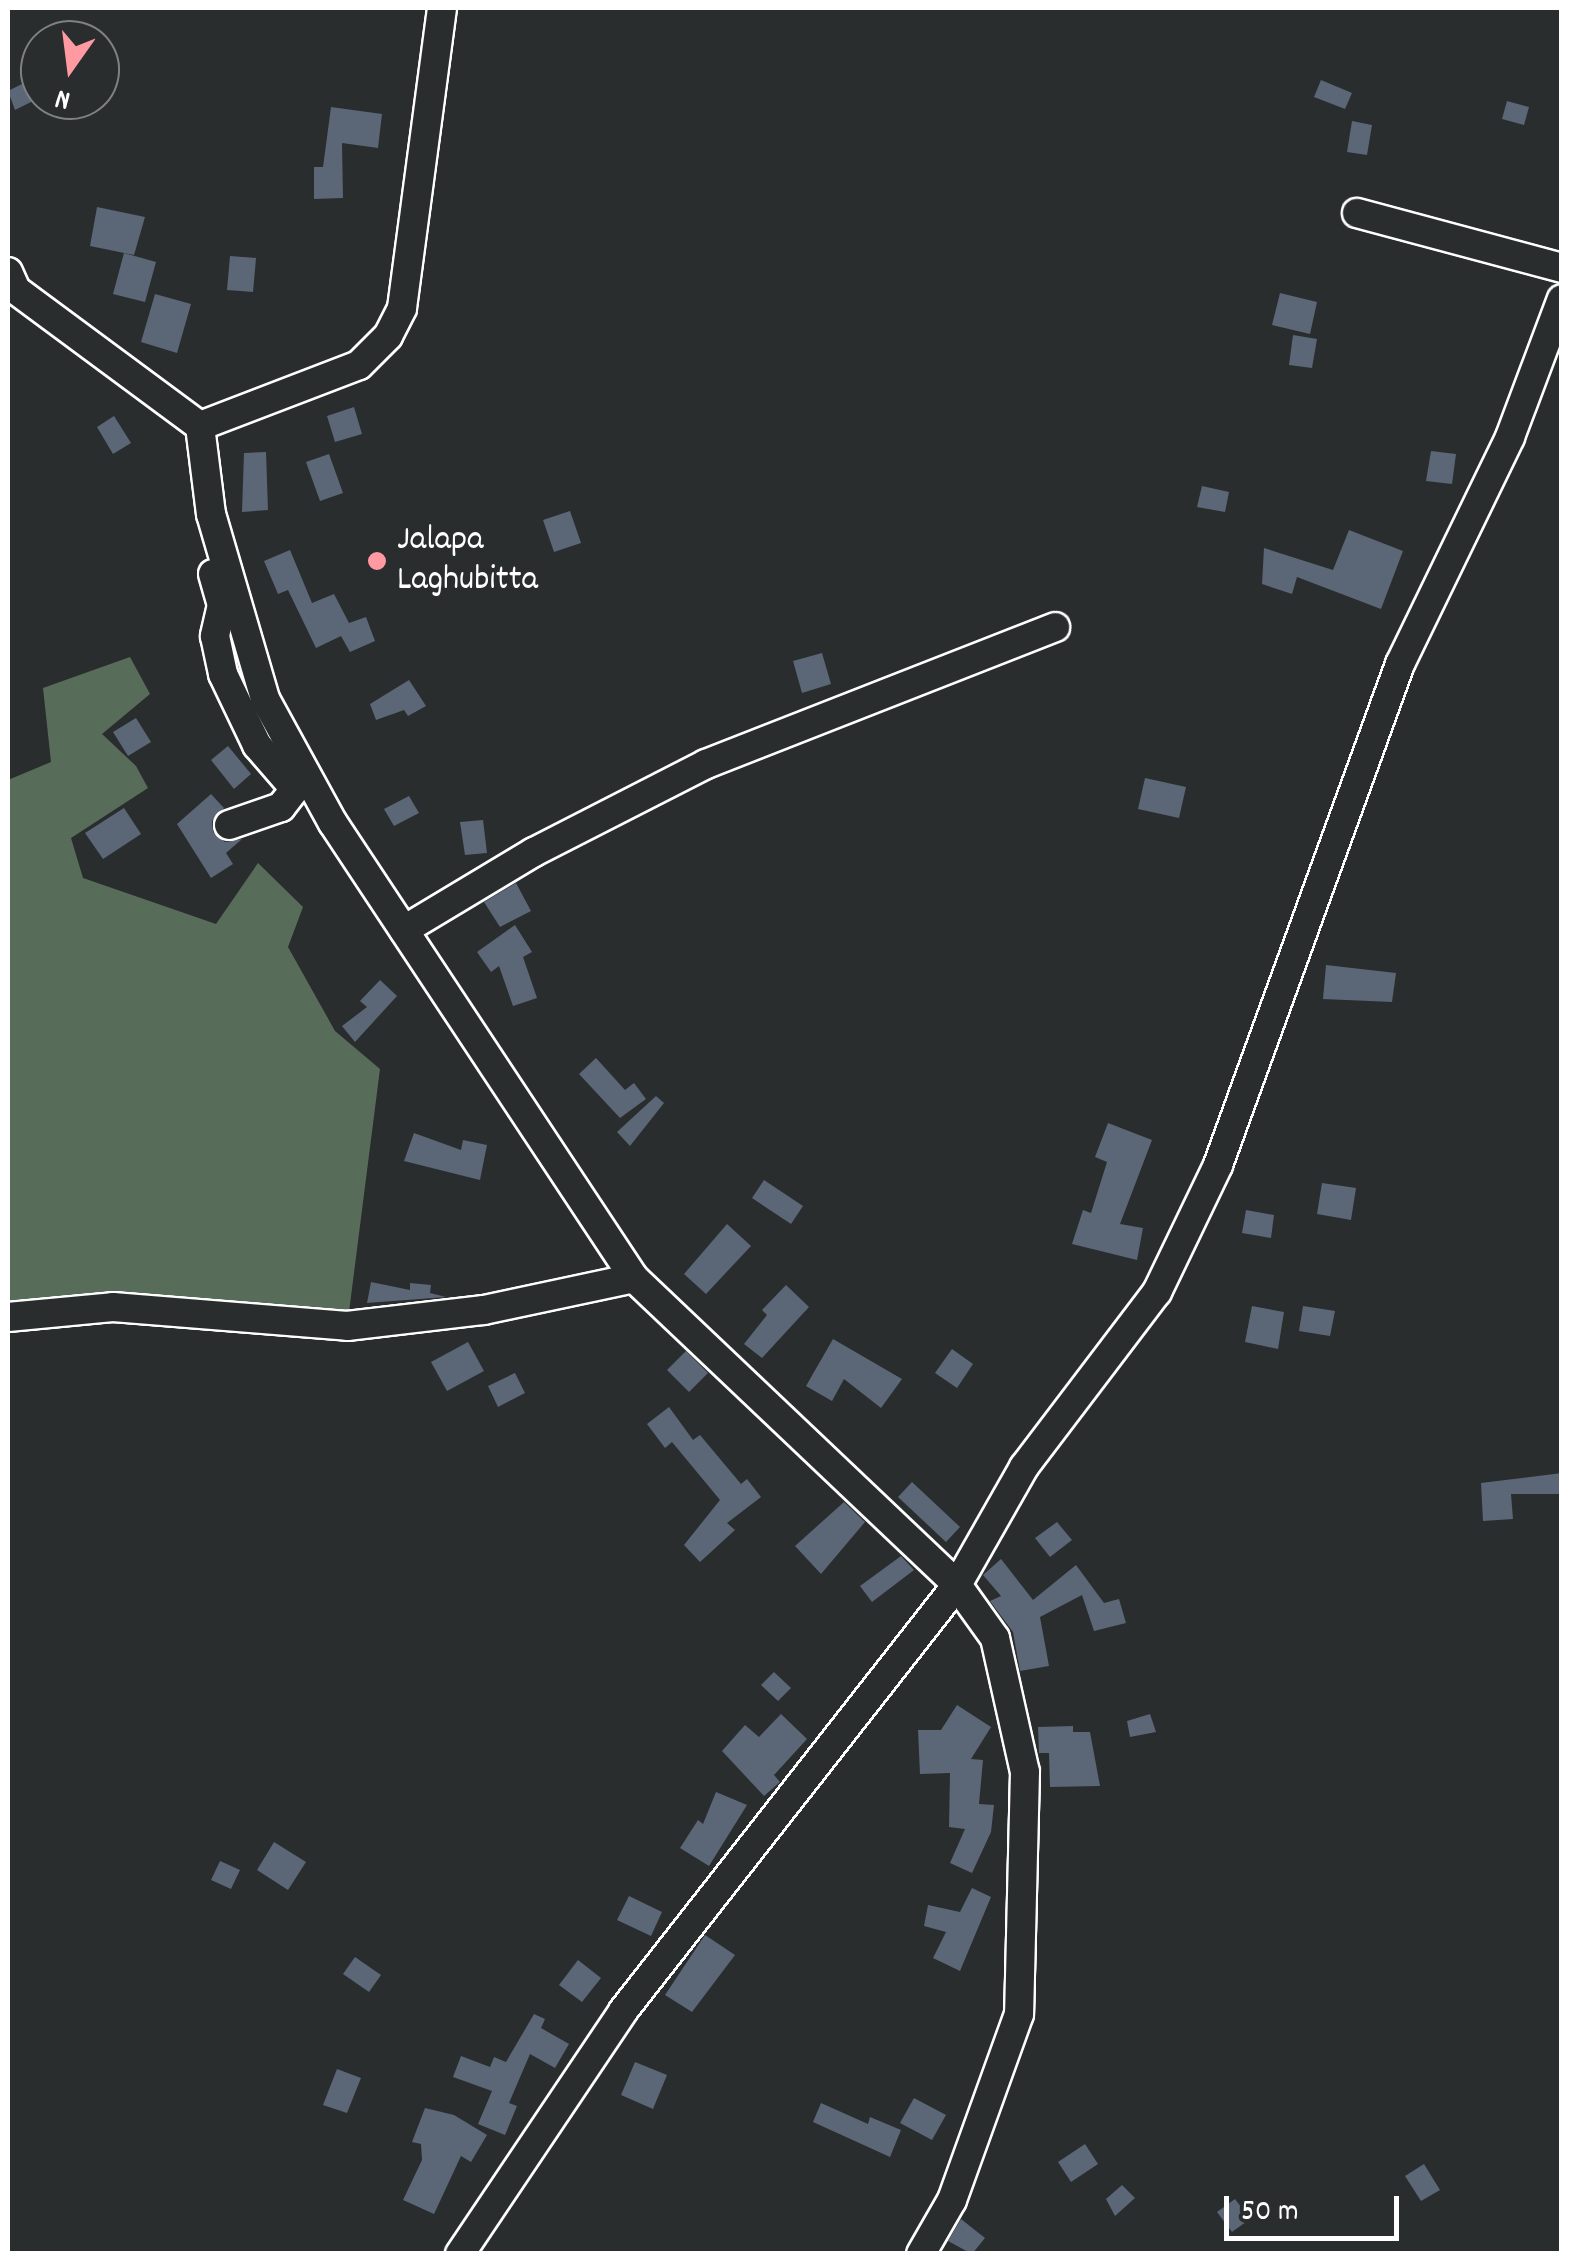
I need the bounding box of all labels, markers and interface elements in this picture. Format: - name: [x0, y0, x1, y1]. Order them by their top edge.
- north arrow: [20, 20, 120, 120]
- text: N: [52, 76, 75, 118]
- place label: Jalapa Laghubitta: [397, 520, 538, 602]
- marker: Jalapa Laghubitta: [366, 550, 388, 572]
- scale bar: [1229, 2176, 1404, 2238]
- text: 50 m: [1241, 2192, 1299, 2235]

